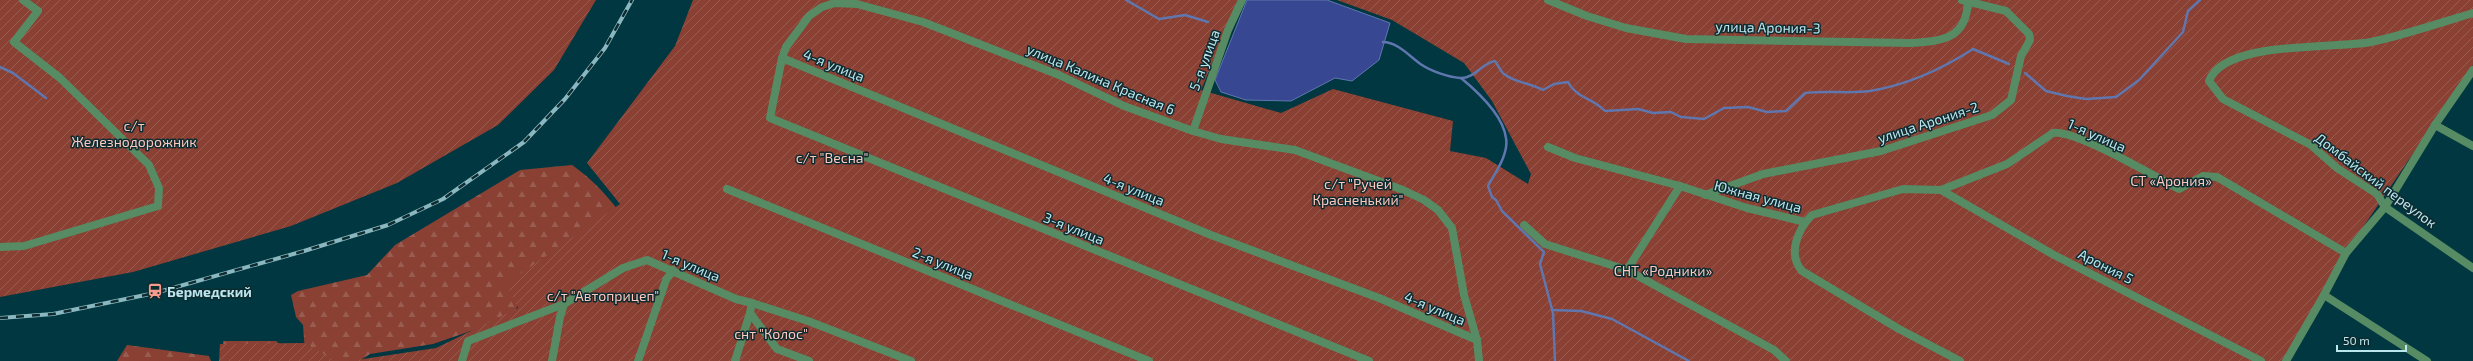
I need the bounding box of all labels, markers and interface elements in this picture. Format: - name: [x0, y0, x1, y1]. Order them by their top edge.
- street label: улица Арония-3: [1715, 18, 1821, 36]
- street label: 5-я улица: [1185, 27, 1223, 93]
- street label: улица Калина Красная 6: [1024, 40, 1178, 118]
- street label: 4-я улица: [801, 45, 867, 85]
- street label: улица Арония-2: [1875, 98, 1981, 146]
- street label: 1-я улица: [2065, 115, 2129, 155]
- park label: с/т Железнодорожник: [71, 117, 197, 150]
- street label: Домбайский переулок: [2312, 129, 2440, 232]
- park label: с/т "Весна": [796, 149, 868, 166]
- street label: 4-я улица: [1101, 169, 1167, 209]
- park label: СТ «Арония»: [2130, 172, 2212, 189]
- park label: с/т "Ручей Красненький": [1313, 175, 1404, 208]
- street label: Южная улица: [1712, 176, 1804, 216]
- street label: 3-я улица: [1041, 208, 1107, 248]
- street label: 2-я улица: [910, 243, 976, 283]
- street label: 1-я улица: [659, 245, 723, 285]
- street label: Арония 5: [2076, 245, 2136, 287]
- park label: СНТ «Родники»: [1614, 262, 1712, 279]
- station icon: Бермедский: [146, 282, 164, 300]
- place label: Бермедский: [167, 283, 252, 300]
- park label: с/т "Автоприцеп": [547, 287, 659, 304]
- street label: 4-я улица: [1402, 288, 1468, 328]
- park label: снт "Колос": [734, 325, 808, 342]
- scale bar: [2337, 327, 2406, 353]
- text: 50 m: [2343, 333, 2370, 347]

